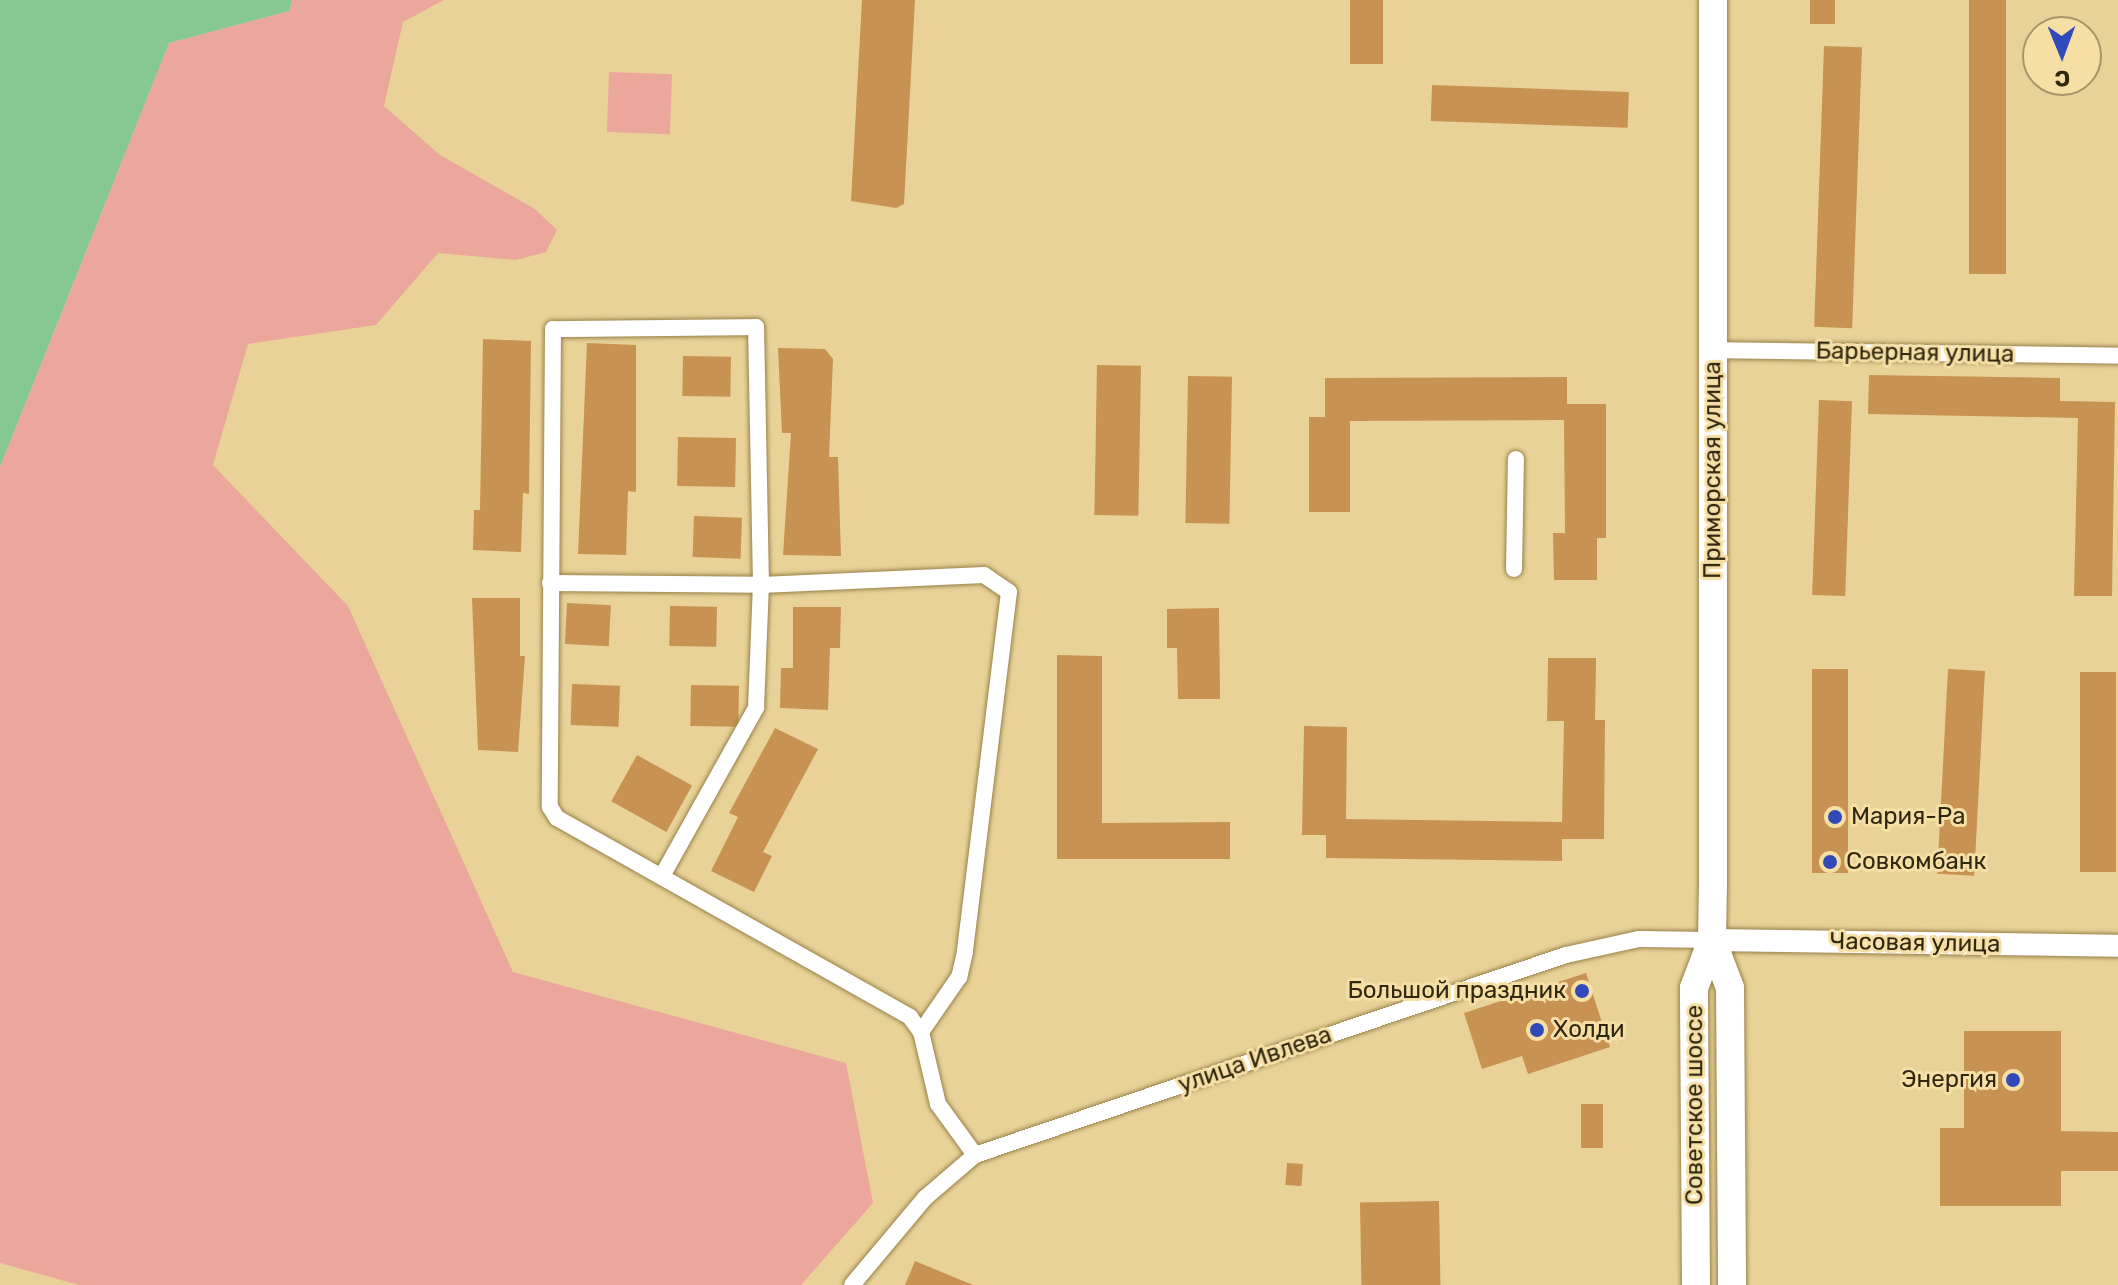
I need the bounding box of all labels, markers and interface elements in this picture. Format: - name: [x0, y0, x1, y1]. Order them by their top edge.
- north arrow: [2022, 16, 2102, 96]
- text: С: [2054, 65, 2070, 92]
- street label: Барьерная улица: [1815, 337, 2015, 369]
- street label: Приморская улица: [1699, 361, 1727, 579]
- place label: Мария-Ра: [1851, 803, 1965, 831]
- marker: Мария-Ра: [1826, 808, 1844, 826]
- place label: Совкомбанк: [1846, 848, 1986, 876]
- marker: Совкомбанк: [1821, 853, 1839, 871]
- street label: Часовая улица: [1829, 927, 2001, 959]
- place label: Большой праздник: [1347, 977, 1566, 1005]
- marker: Большой праздник: [1573, 982, 1591, 1000]
- street label: Советское шоссе: [1681, 1005, 1709, 1205]
- place label: Холди: [1553, 1016, 1625, 1044]
- street label: улица Ивлева: [1175, 1020, 1335, 1100]
- marker: Холди: [1528, 1021, 1546, 1039]
- place label: Энергия: [1901, 1066, 1997, 1094]
- marker: Энергия: [2004, 1071, 2022, 1089]

